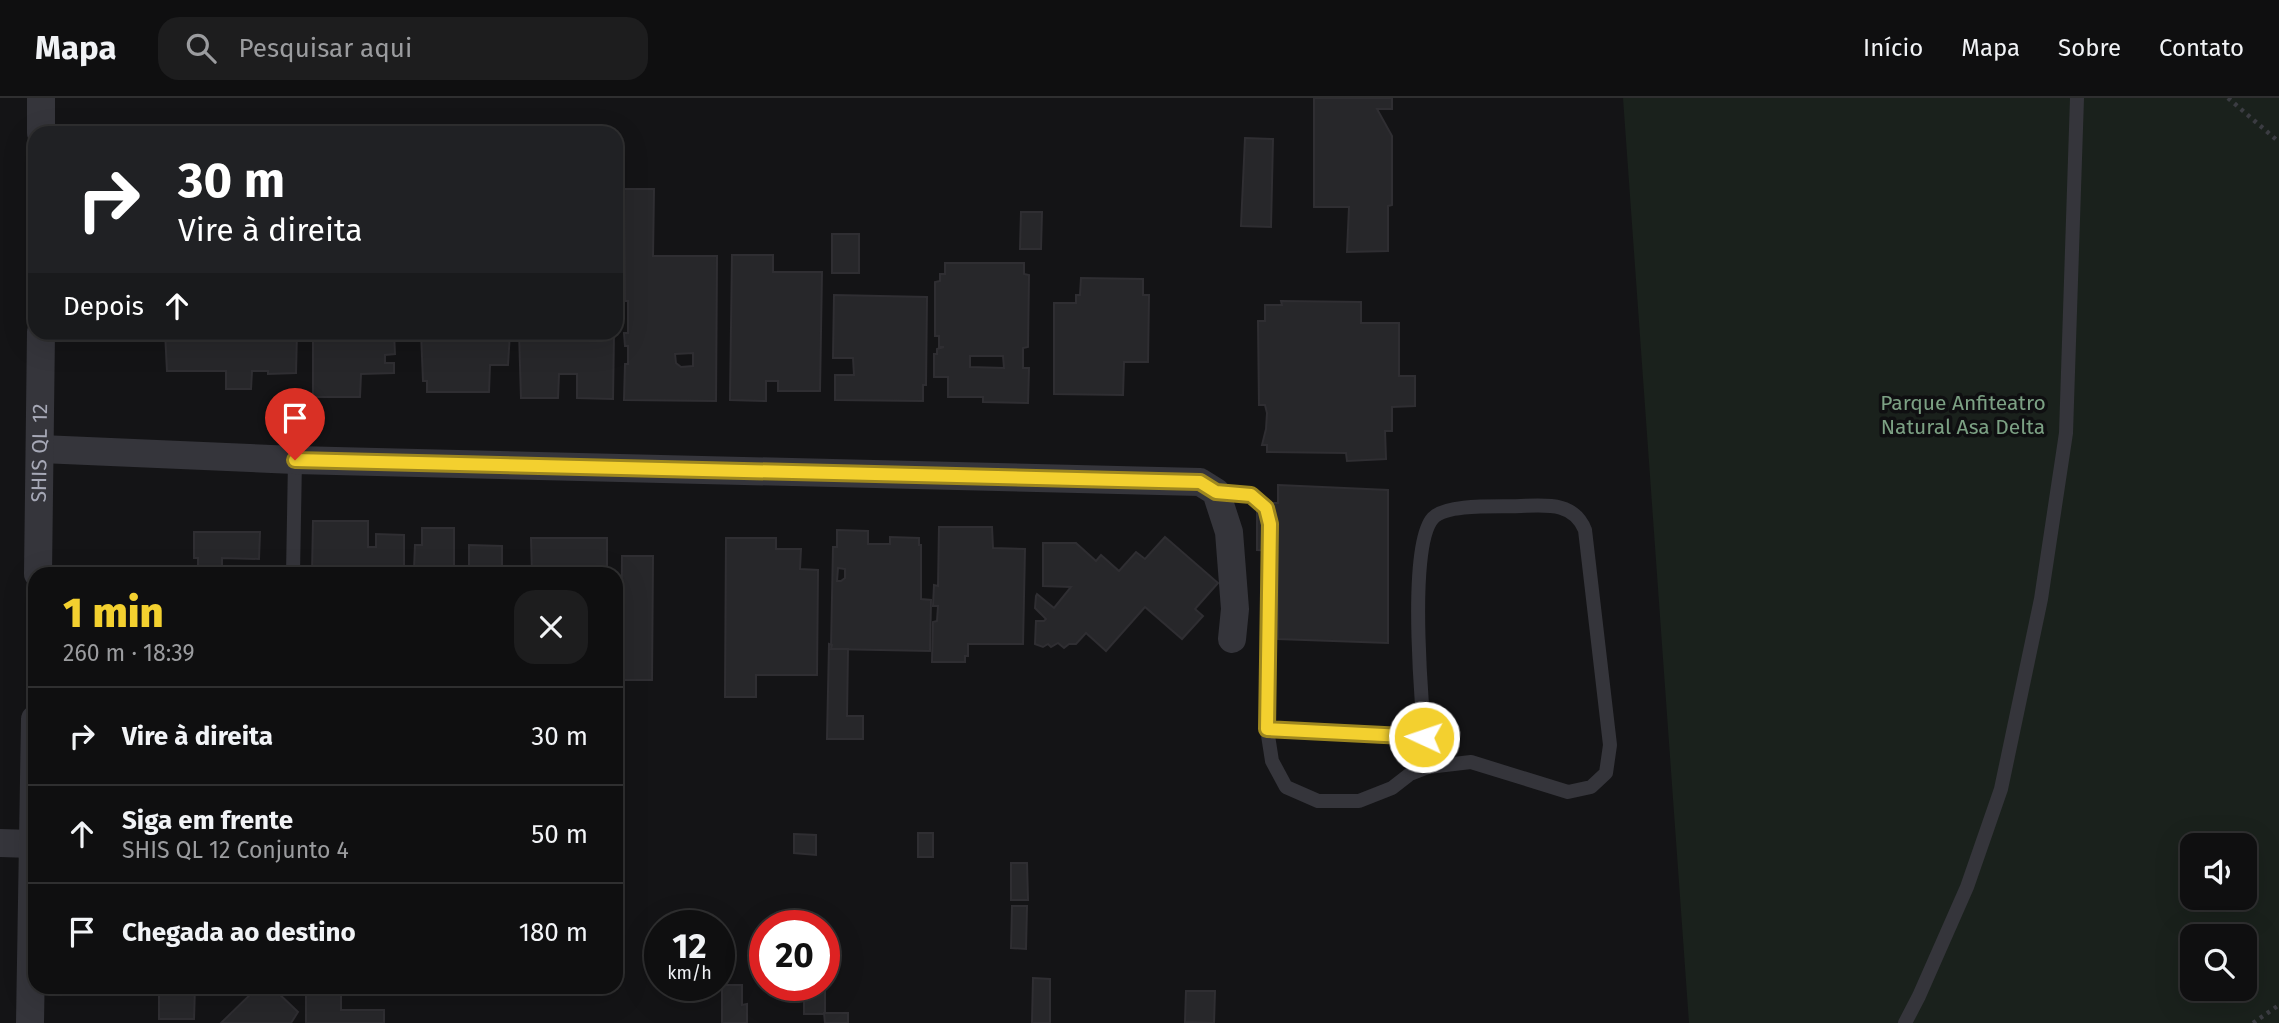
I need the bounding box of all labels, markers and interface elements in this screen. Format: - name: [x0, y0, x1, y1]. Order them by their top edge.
- search box: [158, 17, 648, 80]
- text: Mapa: [35, 28, 116, 68]
- icon: search: [182, 29, 220, 67]
- text: Pesquisar aqui: [238, 33, 412, 64]
- text: Início: [1863, 34, 1923, 62]
- text: Mapa: [1961, 34, 2020, 62]
- text: Sobre: [2058, 34, 2121, 62]
- text: Contato: [2159, 34, 2244, 62]
- text: 30 m: [178, 151, 285, 210]
- icon: right: [63, 154, 154, 245]
- text: Vire à direita: [178, 211, 363, 249]
- icon: ahead: [158, 287, 196, 325]
- text: Depois: [63, 291, 144, 322]
- pin: [265, 388, 325, 460]
- park label: Parque Anfiteatro Natural Asa Delta: [1880, 390, 2046, 440]
- icon: arrive: [276, 399, 314, 437]
- street label: SHIS QL 12: [26, 403, 53, 503]
- text: 1 min: [63, 588, 164, 638]
- button: close: [514, 590, 588, 664]
- text: 260 m · 18:39: [63, 639, 195, 667]
- position arrow: [1387, 700, 1461, 774]
- icon: right: [63, 717, 101, 755]
- text: Vire à direita: [122, 721, 273, 752]
- text: 30 m: [531, 721, 588, 752]
- text: Siga em frente: [122, 805, 293, 836]
- icon: ahead: [63, 815, 101, 853]
- text: 50 m: [531, 819, 588, 850]
- map controls: [2180, 833, 2257, 1001]
- button: sound: [2180, 833, 2257, 910]
- text: SHIS QL 12 Conjunto 4: [122, 836, 349, 864]
- speed limit sign: 20: [749, 910, 840, 1001]
- icon: arrive: [63, 913, 101, 951]
- text: Chegada ao destino: [122, 917, 356, 948]
- text: 180 m: [519, 917, 588, 948]
- button: search: [2180, 924, 2257, 1001]
- text: 12: [672, 925, 707, 967]
- text: km/h: [667, 962, 712, 984]

